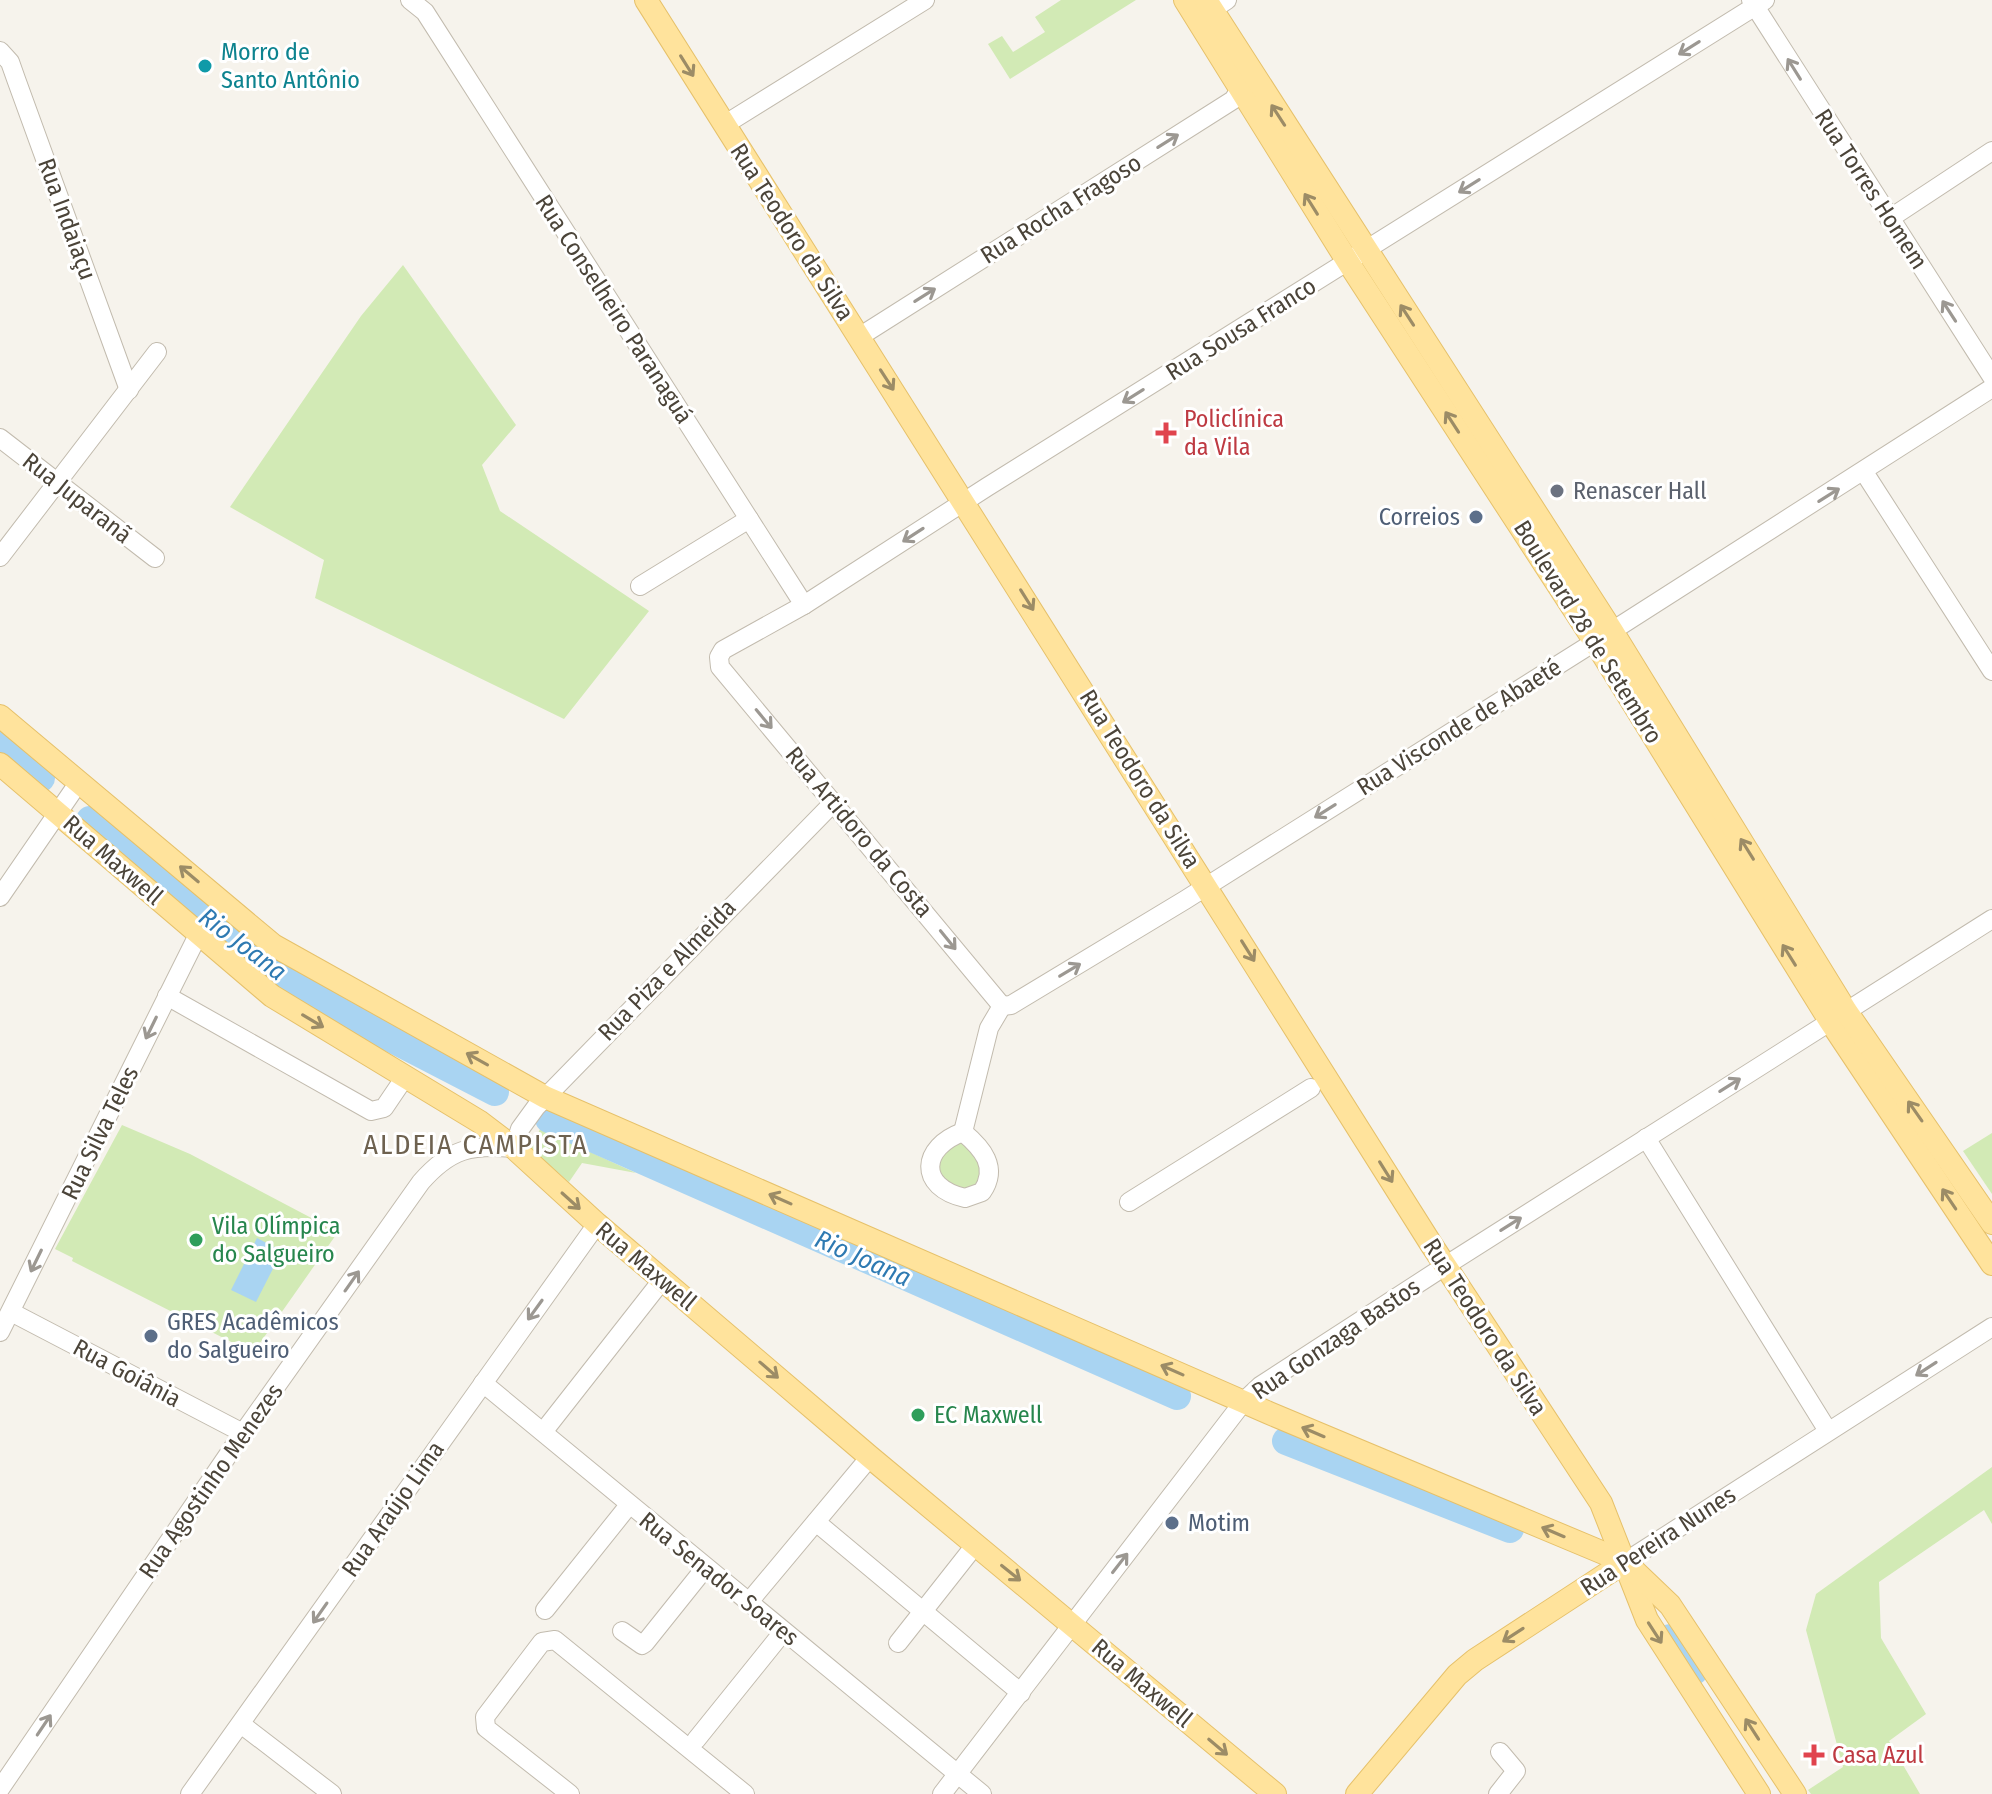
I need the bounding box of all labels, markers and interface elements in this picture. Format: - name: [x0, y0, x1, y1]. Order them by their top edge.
- place label: Morro de Santo Antônio: [221, 38, 360, 94]
- one-way arrow: [1678, 41, 1701, 57]
- one-way arrow: [680, 54, 696, 77]
- marker: Morro de Santo Antônio: [196, 57, 214, 75]
- one-way arrow: [1786, 58, 1803, 80]
- one-way arrow: [1270, 104, 1286, 127]
- street label: Rua Torres Homem: [1809, 104, 1933, 274]
- one-way arrow: [1157, 132, 1179, 149]
- street label: Rua Teodoro da Silva: [724, 138, 860, 326]
- street label: Rua Rocha Fragoso: [976, 148, 1146, 270]
- street label: Rua Indaiaçu: [32, 155, 102, 283]
- one-way arrow: [1458, 179, 1481, 195]
- street label: Rua Conselheiro Paranaguá: [530, 189, 698, 429]
- one-way arrow: [1302, 193, 1318, 216]
- street label: Rua Sousa Franco: [1161, 272, 1321, 386]
- one-way arrow: [913, 287, 936, 303]
- one-way arrow: [1941, 301, 1958, 323]
- one-way arrow: [1398, 304, 1415, 326]
- one-way arrow: [880, 368, 896, 391]
- one-way arrow: [1122, 389, 1145, 405]
- place label: Policlínica da Vila: [1184, 405, 1284, 461]
- one-way arrow: [1444, 411, 1460, 434]
- marker: Policlínica da Vila: [1155, 422, 1177, 444]
- street label: Rua Juparanã: [17, 447, 137, 549]
- place label: Renascer Hall: [1573, 477, 1707, 505]
- marker: Renascer Hall: [1548, 482, 1566, 500]
- one-way arrow: [1817, 486, 1840, 502]
- place label: Correios: [1379, 503, 1460, 531]
- marker: Correios: [1467, 508, 1485, 526]
- street label: Boulevard 28 de Setembro: [1508, 515, 1668, 749]
- one-way arrow: [902, 527, 925, 543]
- one-way arrow: [1018, 588, 1035, 610]
- street label: Rua Visconde de Abaeté: [1352, 653, 1566, 801]
- street label: Rua Teodoro da Silva: [1074, 685, 1206, 873]
- one-way arrow: [755, 708, 773, 729]
- street label: Rua Artidoro da Costa: [780, 741, 938, 923]
- one-way arrow: [1314, 803, 1337, 819]
- street label: Rua Maxwell: [58, 809, 168, 911]
- one-way arrow: [1738, 838, 1754, 861]
- one-way arrow: [179, 865, 199, 883]
- street label: Rua Piza e Almeida: [592, 893, 742, 1047]
- water label: Rio Joana: [193, 901, 293, 987]
- one-way arrow: [939, 930, 957, 951]
- one-way arrow: [1240, 940, 1257, 962]
- one-way arrow: [1781, 944, 1797, 967]
- one-way arrow: [1058, 961, 1081, 977]
- one-way arrow: [301, 1013, 324, 1029]
- one-way arrow: [143, 1015, 158, 1039]
- one-way arrow: [465, 1051, 489, 1066]
- street label: Rua Silva Teles: [56, 1062, 144, 1204]
- one-way arrow: [1719, 1076, 1741, 1093]
- one-way arrow: [1907, 1100, 1923, 1122]
- district label: ALDEIA CAMPISTA: [363, 1128, 589, 1161]
- one-way arrow: [1378, 1160, 1394, 1183]
- one-way arrow: [1941, 1188, 1957, 1210]
- one-way arrow: [561, 1191, 581, 1209]
- one-way arrow: [768, 1191, 793, 1206]
- place label: Vila Olímpica do Salgueiro: [212, 1212, 340, 1268]
- one-way arrow: [1499, 1215, 1522, 1231]
- street label: Rua Maxwell: [590, 1216, 702, 1316]
- water label: Rio Joana: [810, 1224, 916, 1293]
- marker: Vila Olímpica do Salgueiro: [187, 1231, 205, 1249]
- street label: Rua Teodoro da Silva: [1417, 1233, 1553, 1421]
- one-way arrow: [28, 1249, 43, 1272]
- one-way arrow: [344, 1271, 360, 1293]
- street label: Rua Gonzaga Bastos: [1247, 1273, 1425, 1405]
- one-way arrow: [527, 1299, 544, 1320]
- place label: GRES Acadêmicos do Salgueiro: [167, 1308, 339, 1364]
- marker: GRES Acadêmicos do Salgueiro: [142, 1327, 160, 1345]
- street label: Rua Goiânia: [68, 1333, 186, 1413]
- one-way arrow: [758, 1361, 778, 1379]
- one-way arrow: [1915, 1361, 1938, 1377]
- one-way arrow: [1161, 1362, 1185, 1377]
- street label: Rua Agostinho Menezes: [133, 1378, 289, 1584]
- place label: EC Maxwell: [934, 1401, 1042, 1429]
- marker: EC Maxwell: [909, 1406, 927, 1424]
- one-way arrow: [1301, 1423, 1326, 1438]
- street label: Rua Araújo Lima: [336, 1436, 450, 1582]
- street label: Rua Pereira Nunes: [1575, 1480, 1741, 1602]
- street label: Rua Senador Soares: [634, 1506, 804, 1652]
- place label: Motim: [1188, 1509, 1250, 1537]
- marker: Motim: [1163, 1514, 1181, 1532]
- one-way arrow: [1541, 1523, 1566, 1538]
- one-way arrow: [1112, 1552, 1129, 1574]
- one-way arrow: [1000, 1564, 1021, 1582]
- one-way arrow: [311, 1602, 328, 1624]
- one-way arrow: [1648, 1621, 1664, 1644]
- one-way arrow: [1502, 1628, 1525, 1644]
- street label: Rua Maxwell: [1086, 1633, 1198, 1733]
- one-way arrow: [36, 1715, 53, 1737]
- one-way arrow: [1744, 1718, 1760, 1741]
- one-way arrow: [1207, 1738, 1228, 1756]
- place label: Casa Azul: [1832, 1741, 1924, 1769]
- marker: Casa Azul: [1803, 1744, 1825, 1766]

